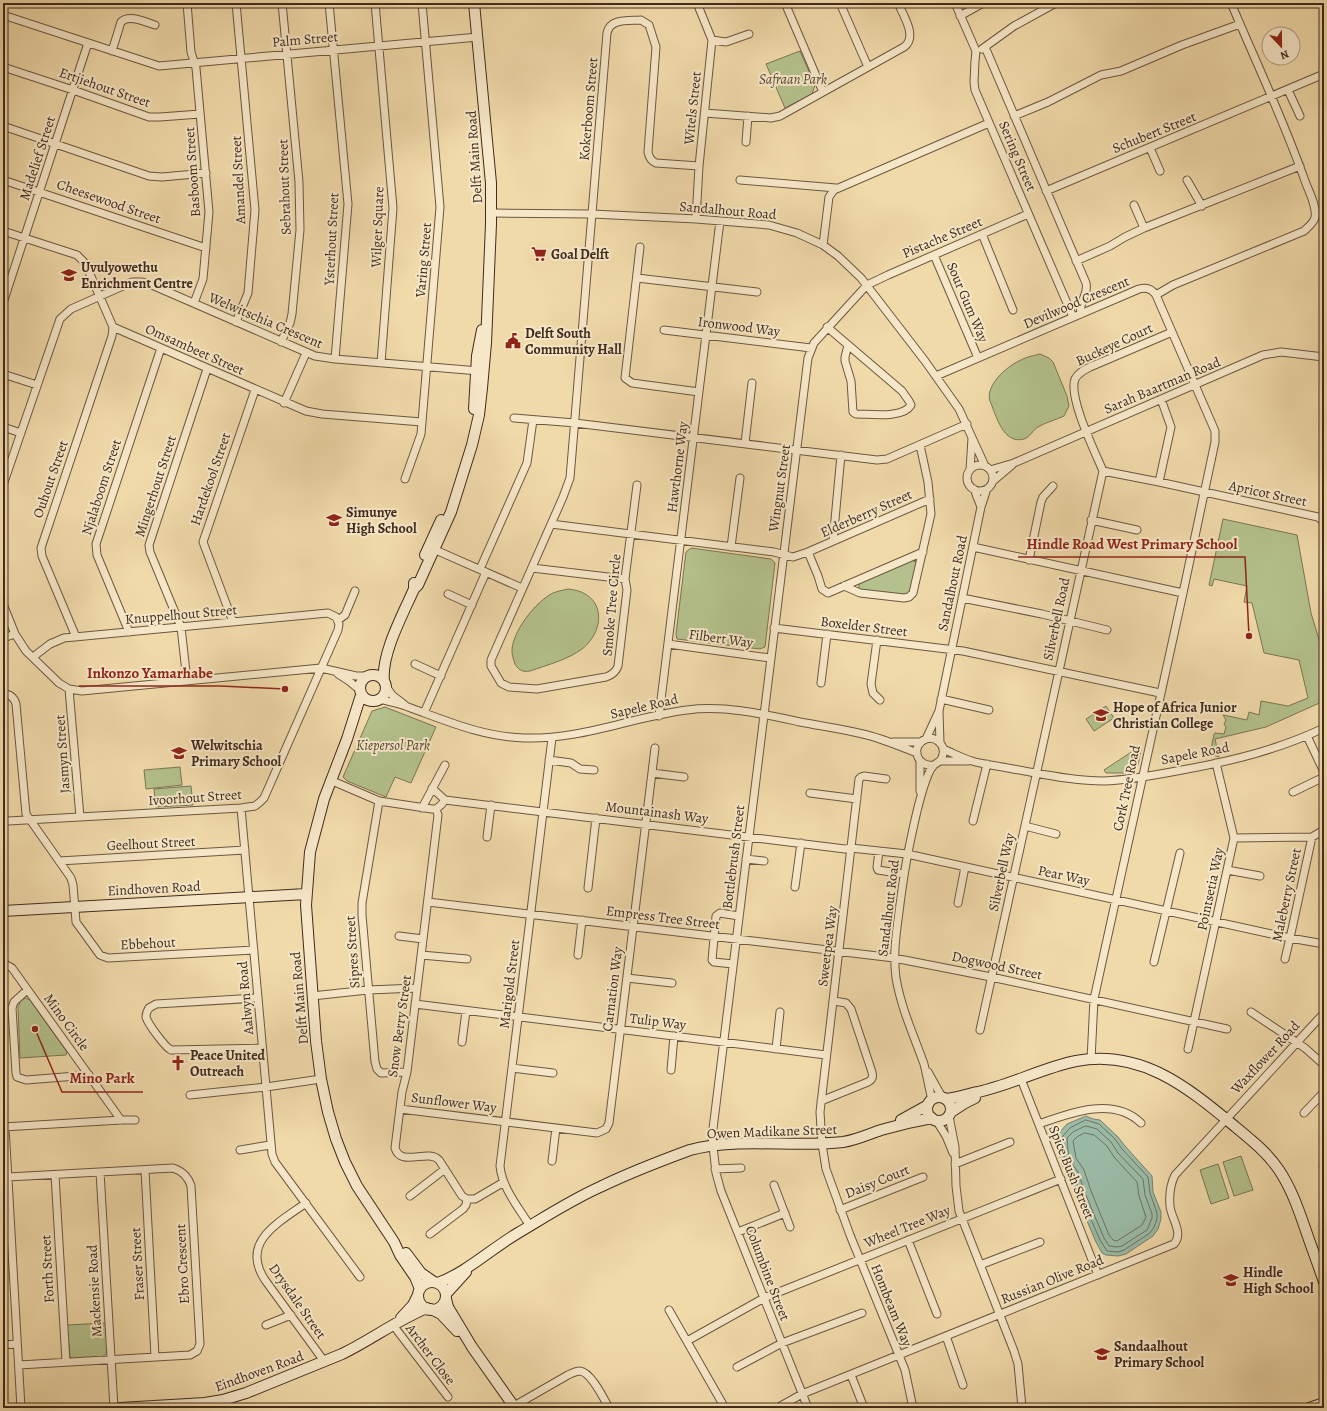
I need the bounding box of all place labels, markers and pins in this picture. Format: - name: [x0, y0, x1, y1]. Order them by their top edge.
- supermarket icon: Goal Delft: [530, 245, 548, 263]
- place label: Goal Delft: [551, 245, 609, 264]
- place label: Uvulyowethu Enrichment Centre: [81, 258, 193, 293]
- school or university icon: Uvulyowethu Enrichment Centre: [60, 266, 78, 284]
- place label: Delft South Community Hall: [525, 324, 622, 359]
- public building icon: Delft South Community Hall: [504, 332, 522, 350]
- place label: Simunye High School: [346, 503, 417, 538]
- school or university icon: Simunye High School: [325, 511, 343, 529]
- callout: Hindle Road West Primary School: [1018, 530, 1245, 557]
- callout: Inkonzo Yamarhabe: [79, 659, 221, 686]
- place label: Hope of Africa Junior Christian College: [1113, 698, 1237, 733]
- school or university icon: Hope of Africa Junior Christian College: [1092, 706, 1110, 724]
- place label: Welwitschia Primary School: [190, 736, 282, 771]
- school or university icon: Welwitschia Primary School: [170, 744, 188, 762]
- place label: Peace United Outreach: [190, 1046, 266, 1081]
- church icon: Peace United Outreach: [169, 1054, 187, 1072]
- callout: Mino Park: [62, 1065, 143, 1092]
- place label: Hindle High School: [1243, 1263, 1314, 1298]
- school or university icon: Hindle High School: [1222, 1271, 1240, 1289]
- place label: Sandaalhout Primary School: [1114, 1337, 1205, 1372]
- school or university icon: Sandaalhout Primary School: [1093, 1345, 1111, 1363]

